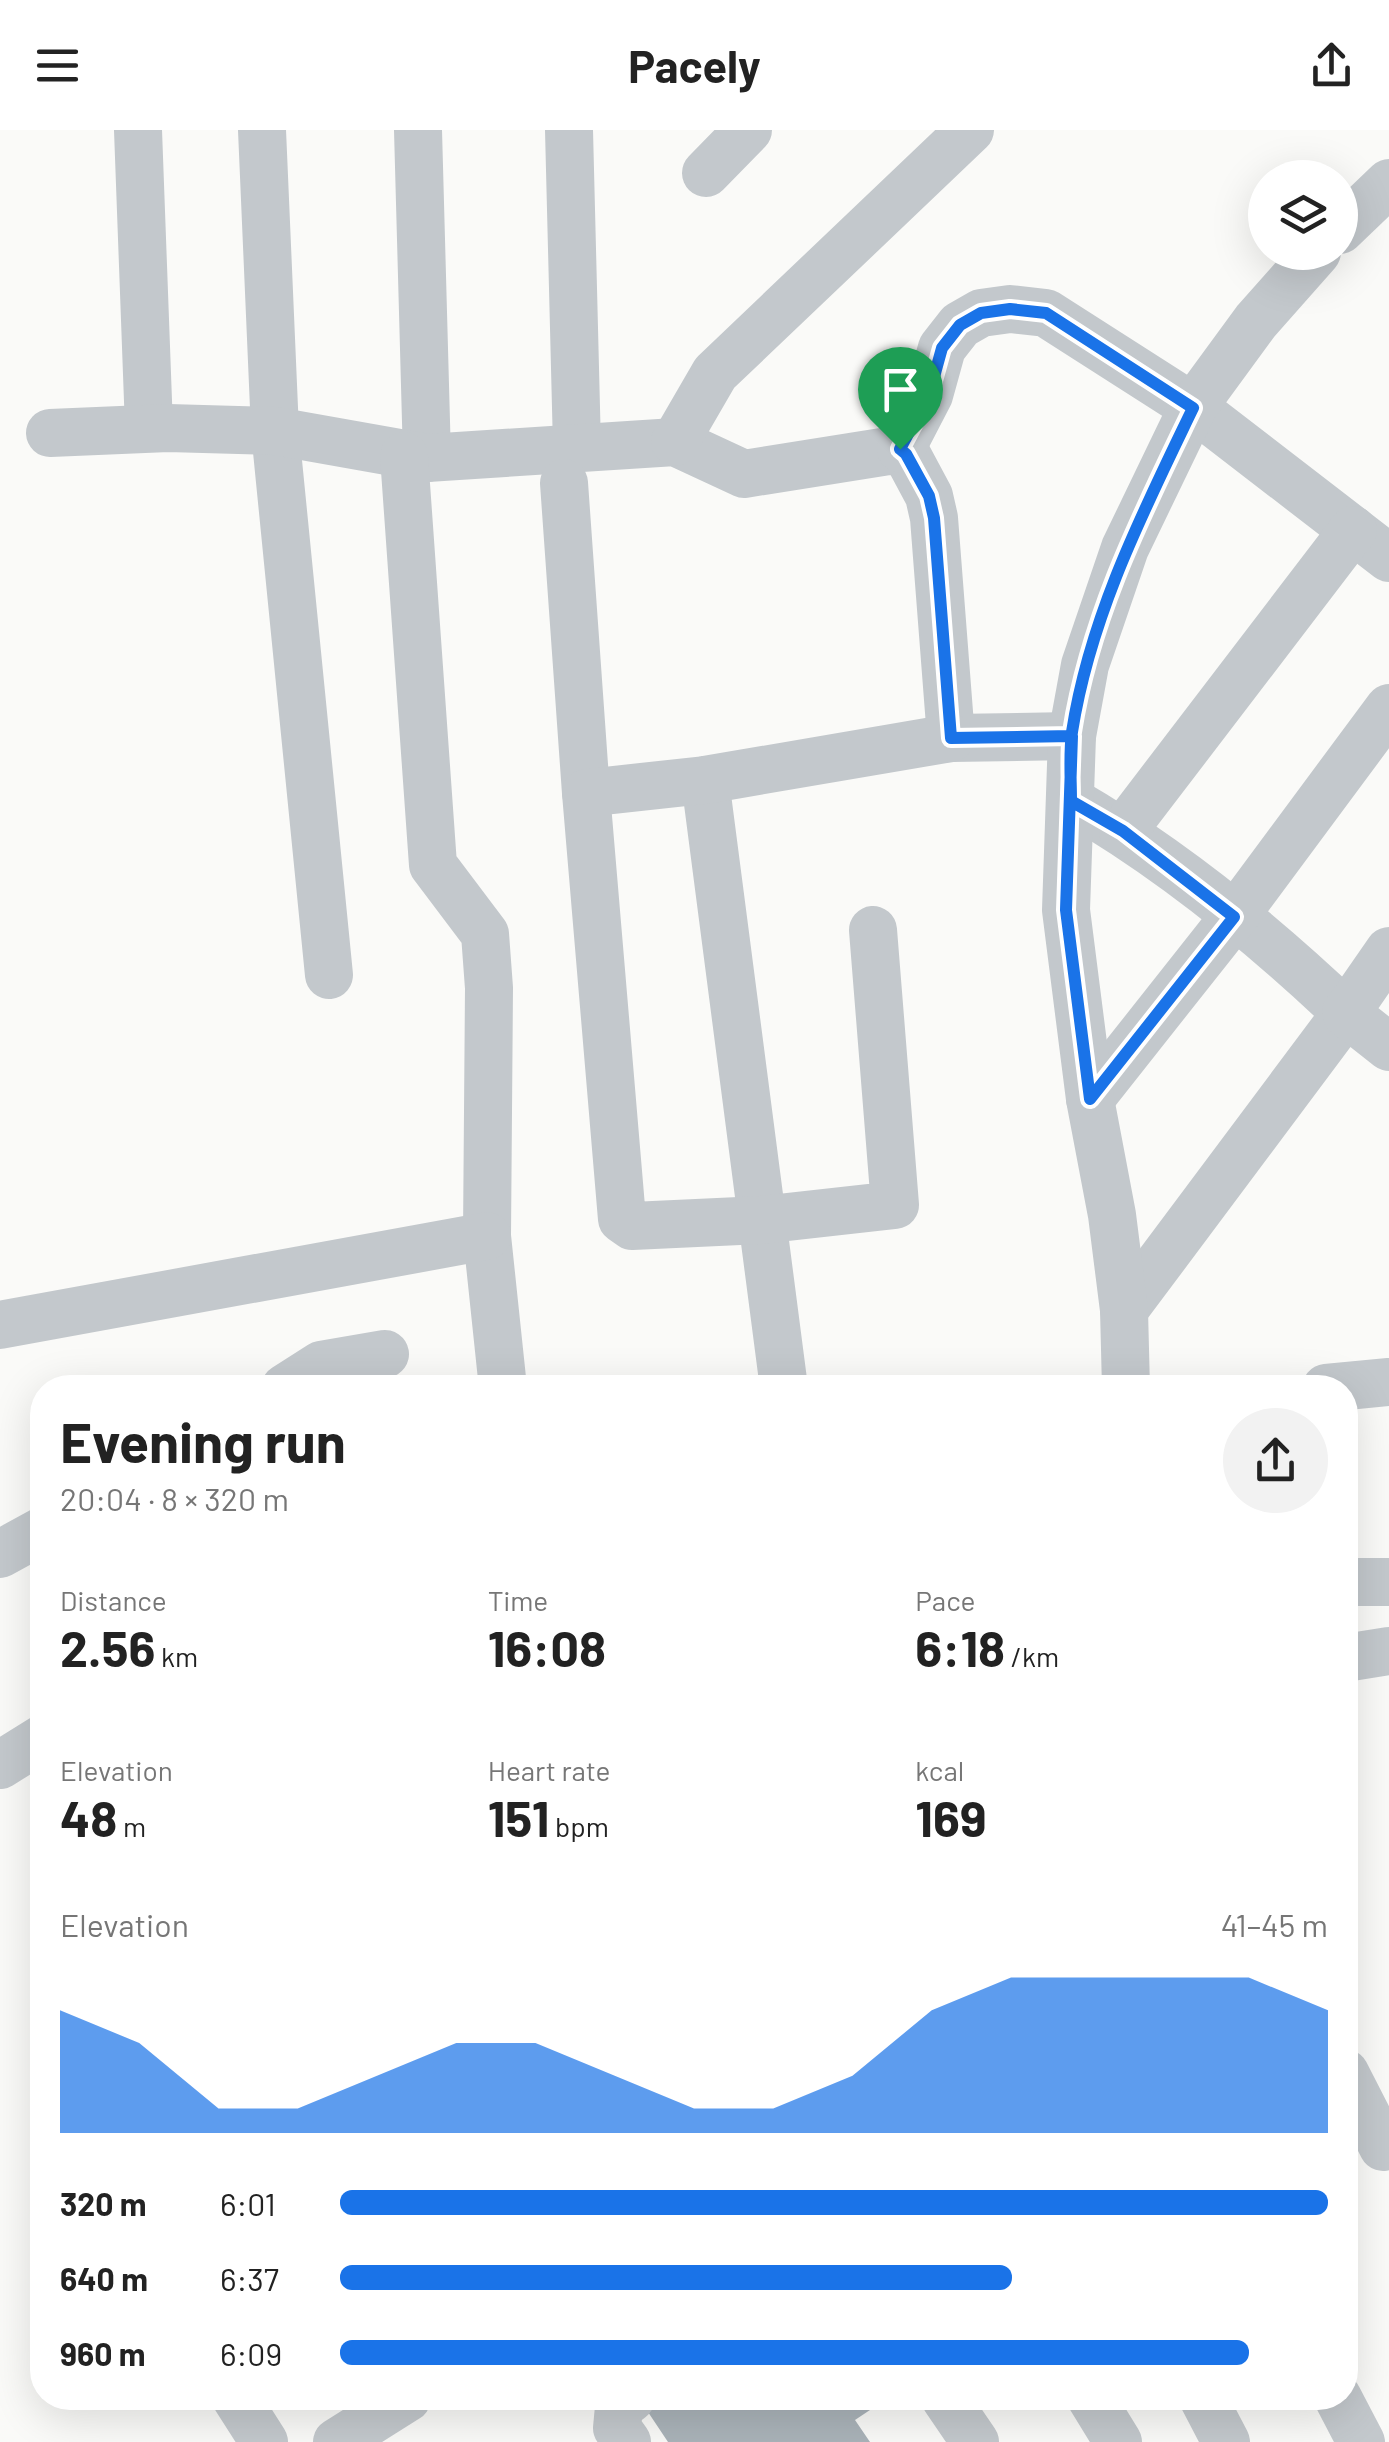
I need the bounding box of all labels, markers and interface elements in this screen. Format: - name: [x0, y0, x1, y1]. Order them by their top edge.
- icon: menu: [30, 38, 85, 93]
- text: Pacely: [628, 38, 761, 92]
- icon: share: [1304, 38, 1359, 93]
- map controls: [1248, 160, 1358, 270]
- button: layers: [1248, 160, 1358, 270]
- pin: [858, 347, 943, 450]
- icon: arrive: [873, 362, 928, 417]
- text: Evening run: [60, 1408, 346, 1474]
- button: share: [1223, 1408, 1328, 1513]
- text: 20:04 · 8 × 320 m: [60, 1479, 289, 1517]
- text: Distance: [60, 1583, 167, 1617]
- text: Time: [488, 1583, 548, 1617]
- text: Pace: [915, 1583, 976, 1617]
- text: 2.56: [60, 1617, 155, 1677]
- text: 16:08: [488, 1617, 606, 1677]
- text: 6:18: [915, 1617, 1005, 1677]
- text: km: [155, 1639, 198, 1673]
- text: /km: [1005, 1639, 1059, 1673]
- text: Elevation: [60, 1753, 173, 1787]
- text: Heart rate: [488, 1753, 610, 1787]
- text: kcal: [915, 1753, 964, 1787]
- text: 48: [60, 1787, 117, 1847]
- text: 151: [488, 1787, 549, 1847]
- text: 169: [915, 1787, 986, 1847]
- text: m: [117, 1809, 146, 1843]
- text: bpm: [549, 1809, 609, 1843]
- text: Elevation: [60, 1905, 189, 1943]
- text: 41–45 m: [1221, 1905, 1328, 1943]
- text: 320 m: [60, 2184, 147, 2222]
- text: 6:01: [220, 2184, 276, 2222]
- text: 640 m: [60, 2259, 148, 2297]
- text: 6:37: [220, 2259, 279, 2297]
- text: 960 m: [60, 2334, 146, 2372]
- text: 6:09: [220, 2334, 282, 2372]

